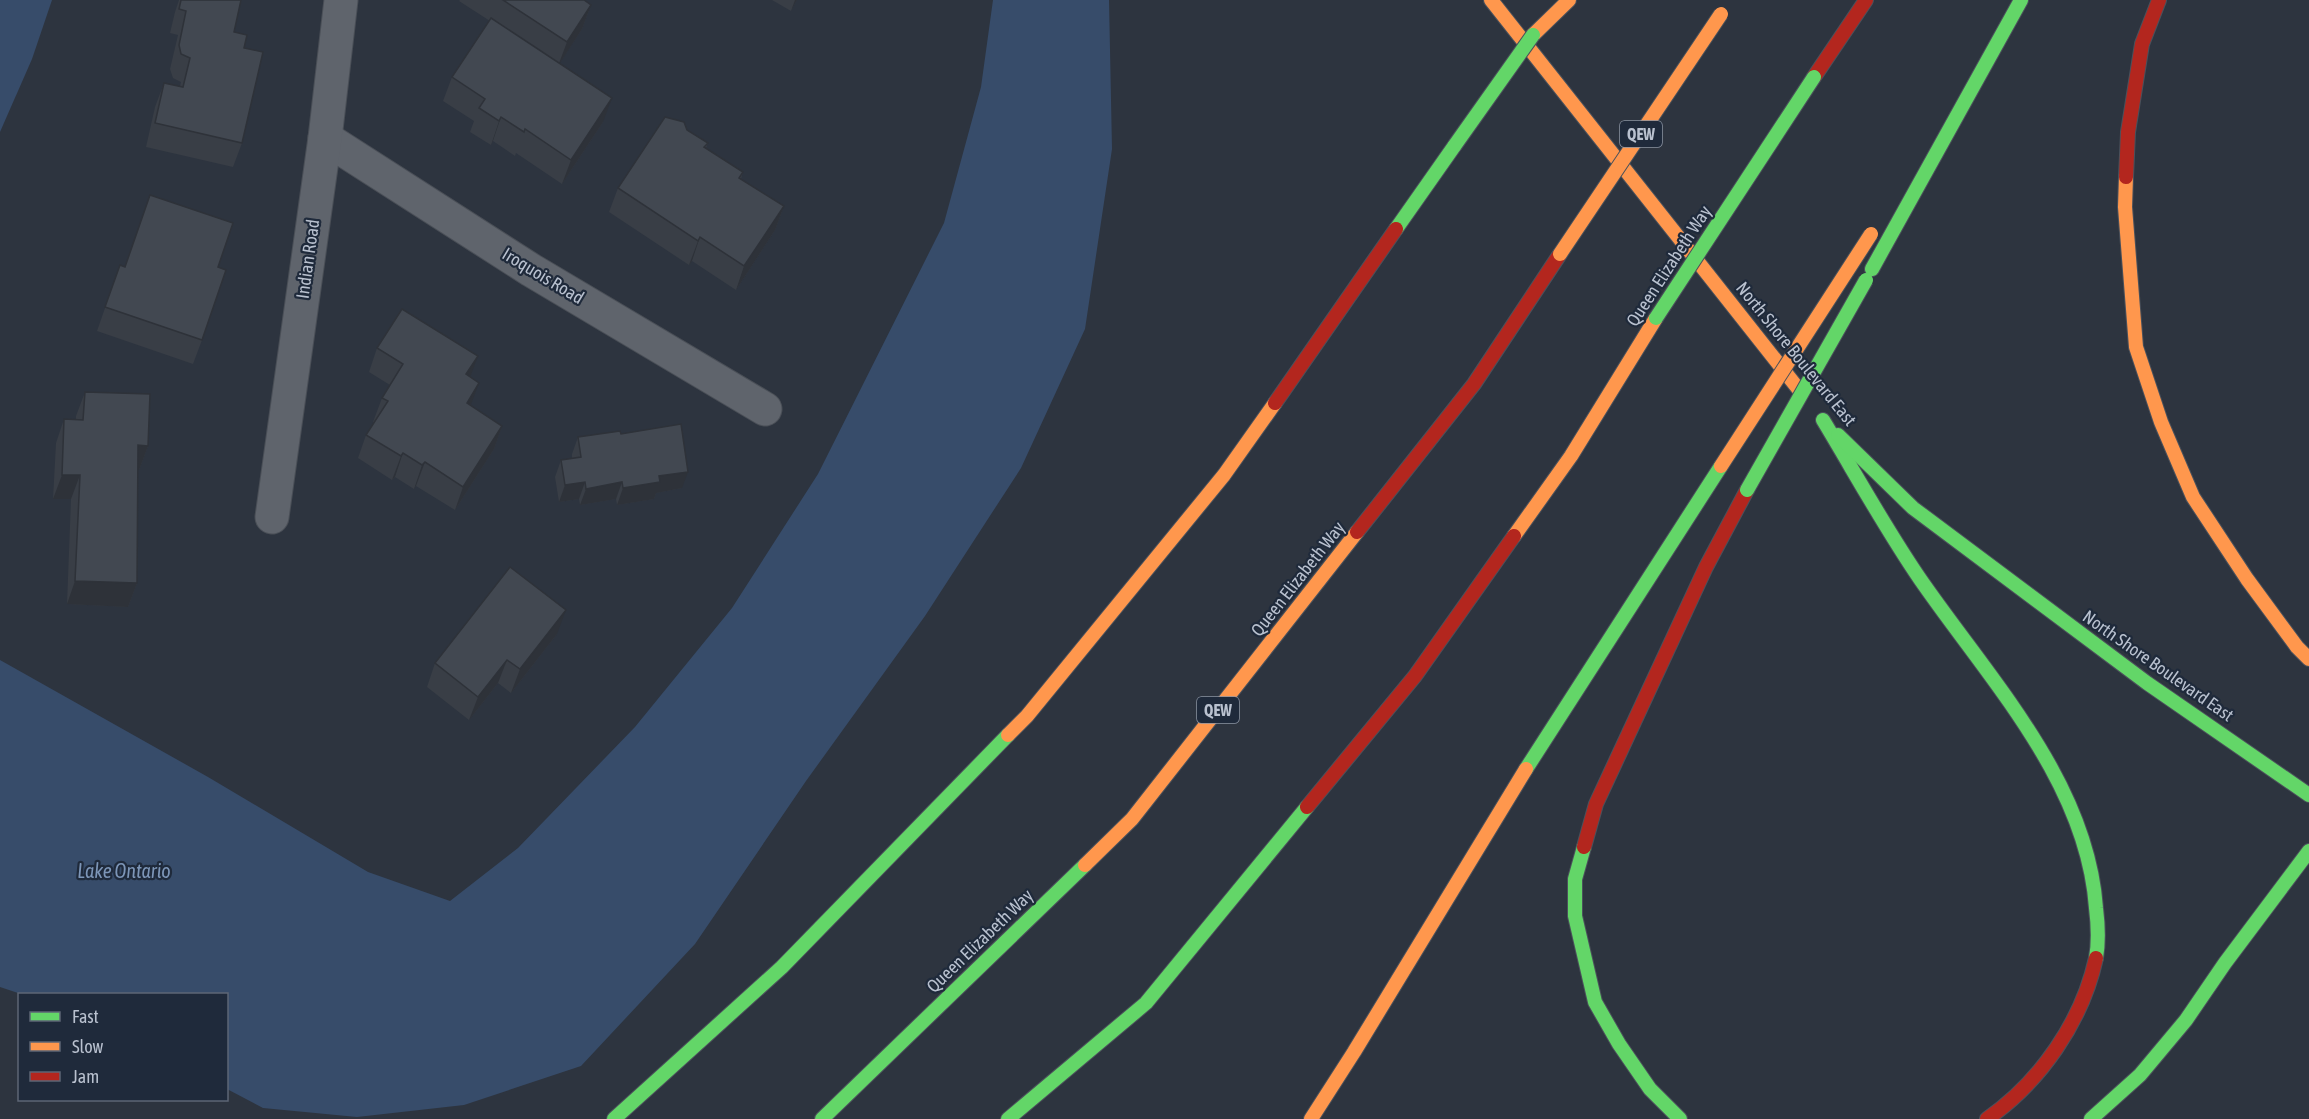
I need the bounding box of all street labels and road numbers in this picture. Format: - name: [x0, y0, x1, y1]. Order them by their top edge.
- road number: QEW: [1620, 121, 1662, 147]
- street label: Queen Elizabeth Way: [1622, 202, 1715, 330]
- street label: Indian Road: [292, 218, 323, 300]
- street label: Iroquois Road: [499, 243, 588, 308]
- street label: North Shore Boulevard East: [1732, 278, 1861, 430]
- street label: Queen Elizabeth Way: [1246, 517, 1349, 640]
- street label: North Shore Boulevard East: [2079, 606, 2238, 726]
- road number: QEW: [1197, 697, 1239, 723]
- street label: Queen Elizabeth Way: [922, 885, 1037, 997]

